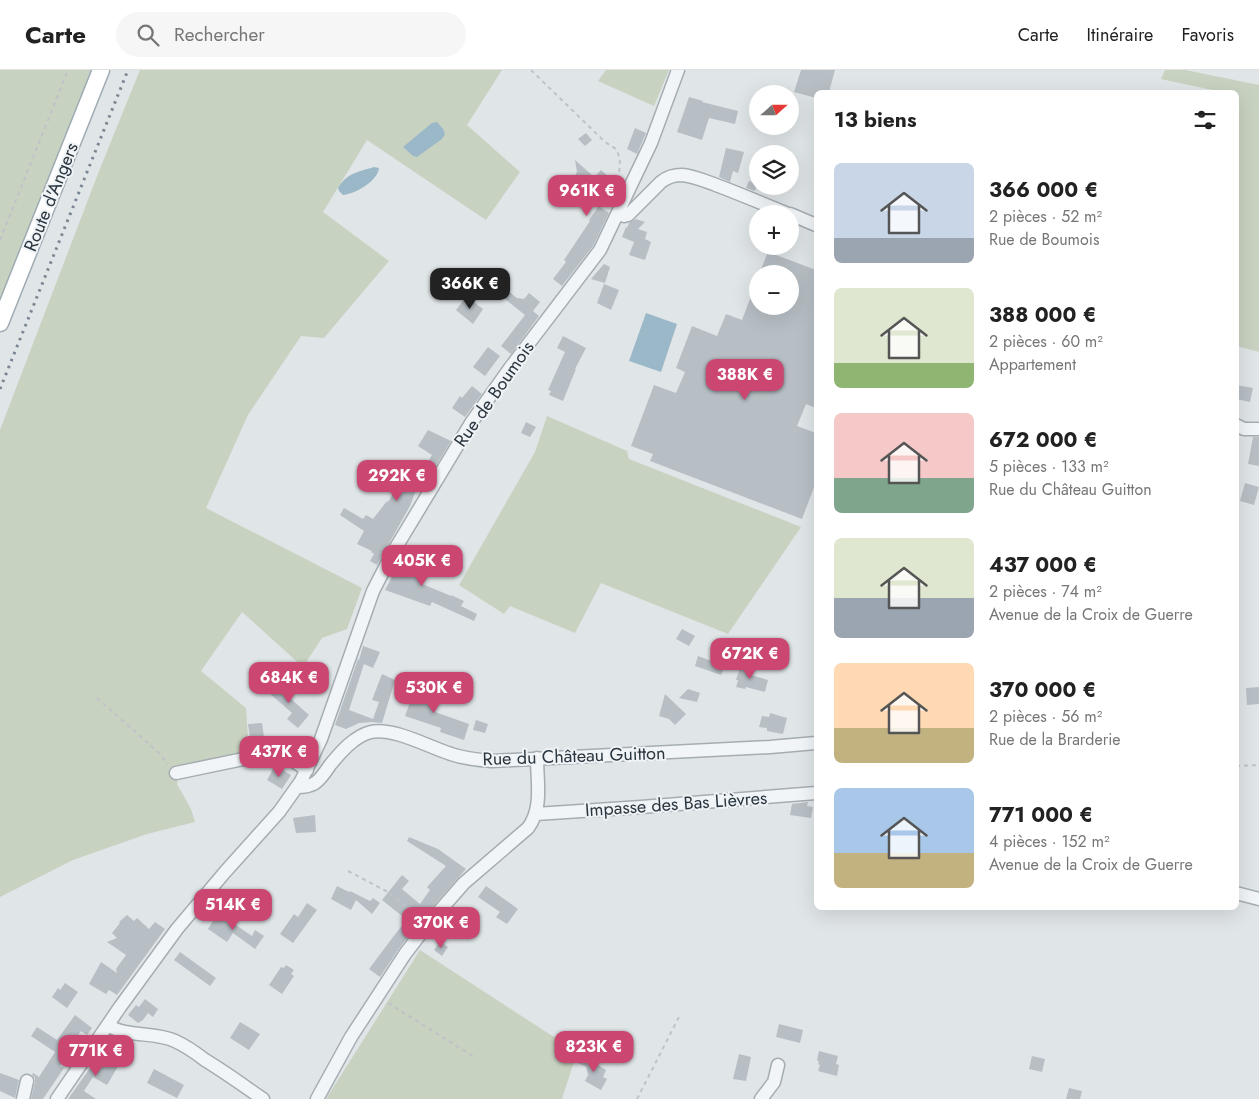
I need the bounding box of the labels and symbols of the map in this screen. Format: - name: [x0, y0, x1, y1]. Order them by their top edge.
- north arrow: [749, 85, 799, 135]
- street label: Route d'Angers: [17, 139, 85, 255]
- pin: 961K €: [546, 174, 628, 217]
- pin: 366K €: [429, 268, 511, 310]
- street label: Rue de Boumois: [448, 336, 540, 452]
- pin: 388K €: [704, 358, 786, 401]
- pin: 292K €: [356, 460, 438, 502]
- pin: 405K €: [381, 544, 463, 587]
- pin: 672K €: [709, 638, 791, 680]
- pin: 684K €: [248, 662, 330, 704]
- pin: 530K €: [393, 672, 475, 714]
- pin: 437K €: [238, 736, 320, 778]
- street label: Rue du Château Guitton: [482, 740, 666, 772]
- street label: Impasse des Bas Lièvres: [584, 785, 768, 823]
- pin: 514K €: [192, 888, 274, 931]
- pin: 370K €: [400, 906, 482, 949]
- pin: 823K €: [553, 1030, 635, 1073]
- pin: 771K €: [55, 1034, 137, 1077]

